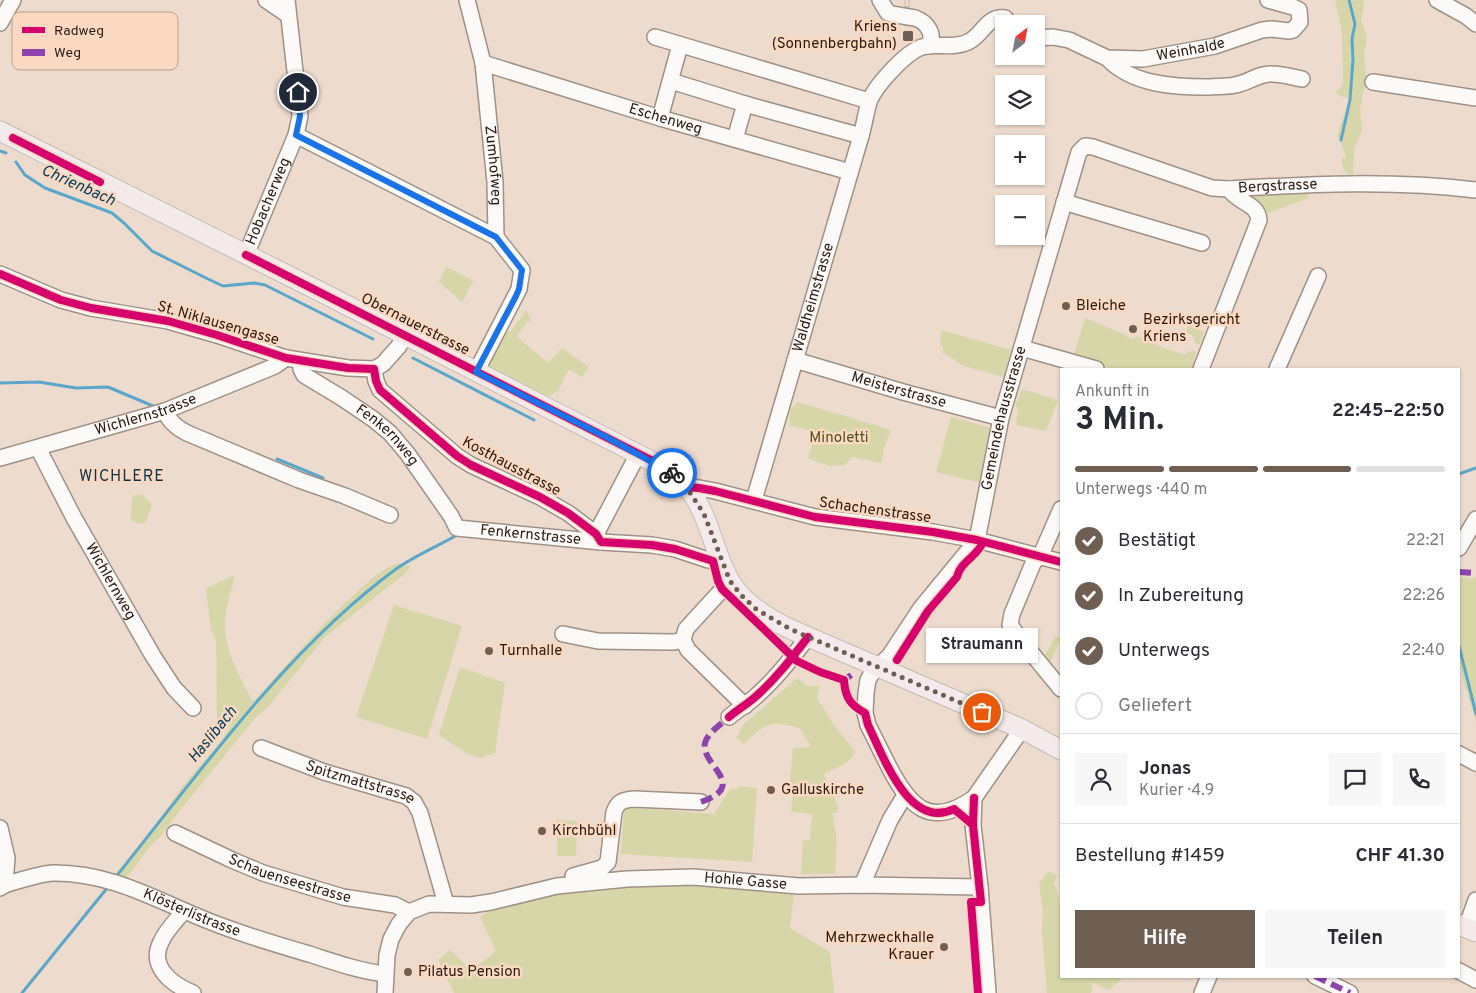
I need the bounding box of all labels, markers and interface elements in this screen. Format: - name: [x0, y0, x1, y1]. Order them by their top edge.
- legend: [12, 12, 178, 70]
- north arrow: [995, 15, 1045, 65]
- map controls: [995, 15, 1045, 245]
- place label: Kriens (Sonnenbergbahn): [772, 18, 897, 54]
- text: Radweg: [54, 23, 104, 40]
- marker: Kriens (Sonnenbergbahn): [901, 29, 915, 43]
- street label: Weinhalde: [1155, 34, 1228, 66]
- text: Weg: [54, 45, 81, 62]
- pin: [277, 71, 319, 113]
- button: layers: [995, 75, 1045, 125]
- icon: home: [284, 78, 312, 106]
- street label: Eschenweg: [626, 99, 704, 139]
- street label: Zumhofweg: [480, 124, 505, 206]
- button: +: [995, 135, 1045, 185]
- street label: Hobacherweg: [242, 155, 295, 248]
- water label: Chrienbach: [38, 161, 118, 211]
- street label: Bergstrasse: [1237, 175, 1318, 198]
- button: −: [995, 195, 1045, 245]
- street label: Waldheimstrasse: [788, 241, 839, 355]
- street label: Obernauerstrasse: [357, 289, 473, 361]
- place label: Bleiche: [1076, 297, 1126, 316]
- street label: St. Niklausengasse: [155, 298, 281, 350]
- marker: Bleiche: [1060, 300, 1072, 312]
- place label: Bezirksgericht Kriens: [1143, 311, 1240, 347]
- marker: Bezirksgericht Kriens: [1127, 323, 1139, 335]
- street label: Gemeindehausstrasse: [977, 344, 1031, 492]
- street label: Meisterstrasse: [849, 368, 948, 413]
- text: Ankunft in: [1075, 382, 1150, 402]
- street label: Wichlernstrasse: [93, 390, 200, 440]
- text: 22:45–22:50: [1332, 399, 1445, 423]
- street label: Fenkernweg: [352, 400, 423, 470]
- text: 3 Min.: [1075, 401, 1164, 441]
- park label: Minoletti: [809, 429, 869, 448]
- street label: Kosthausstrasse: [458, 433, 564, 501]
- courier: [647, 448, 697, 498]
- icon: bike: [658, 459, 686, 487]
- district label: WICHLERE: [79, 467, 165, 487]
- text: Unterwegs · 440 m: [1075, 480, 1207, 500]
- street label: Schachenstrasse: [818, 494, 932, 528]
- street label: Fenkernstrasse: [479, 521, 582, 550]
- icon: check: [1075, 527, 1103, 555]
- text: Bestätigt: [1118, 529, 1196, 553]
- text: 22:21: [1406, 531, 1445, 551]
- street label: Wichlernweg: [81, 540, 140, 624]
- icon: check: [1075, 582, 1103, 610]
- text: In Zubereitung: [1118, 584, 1244, 608]
- text: 22:26: [1402, 586, 1445, 606]
- callout: Straumann: [926, 627, 1038, 662]
- text: Straumann: [941, 635, 1023, 655]
- icon: check: [1075, 637, 1103, 665]
- text: Unterwegs: [1118, 639, 1210, 663]
- text: 22:40: [1402, 641, 1445, 661]
- place label: Turnhalle: [499, 642, 562, 661]
- marker: Turnhalle: [483, 645, 495, 657]
- pin: [961, 691, 1003, 733]
- text: Geliefert: [1118, 694, 1192, 718]
- icon: bag: [968, 698, 996, 726]
- water label: Haslibach: [184, 702, 242, 767]
- button: person: [1075, 753, 1127, 805]
- button: chat: [1329, 753, 1381, 805]
- button: phone: [1393, 753, 1445, 805]
- street label: Spitzmattstrasse: [303, 756, 419, 809]
- text: Jonas: [1139, 757, 1191, 781]
- place label: Galluskirche: [781, 781, 864, 800]
- text: Kurier · 4.9: [1139, 781, 1214, 801]
- marker: Galluskirche: [765, 784, 777, 796]
- place label: Kirchbühl: [552, 822, 616, 841]
- marker: Kirchbühl: [536, 825, 548, 837]
- text: Bestellung #1459: [1075, 844, 1225, 868]
- text: CHF 41.30: [1356, 844, 1445, 868]
- street label: Schauenseestrasse: [225, 850, 352, 908]
- street label: Hohle Gasse: [703, 868, 788, 894]
- street label: Klösterlistrasse: [140, 884, 243, 941]
- button: Hilfe: [1075, 910, 1255, 968]
- button: Teilen: [1265, 910, 1445, 968]
- place label: Mehrzweckhalle Krauer: [825, 929, 934, 965]
- marker: Mehrzweckhalle Krauer: [938, 941, 950, 953]
- place label: Pilatus Pension: [418, 963, 521, 982]
- marker: Pilatus Pension: [402, 966, 414, 978]

